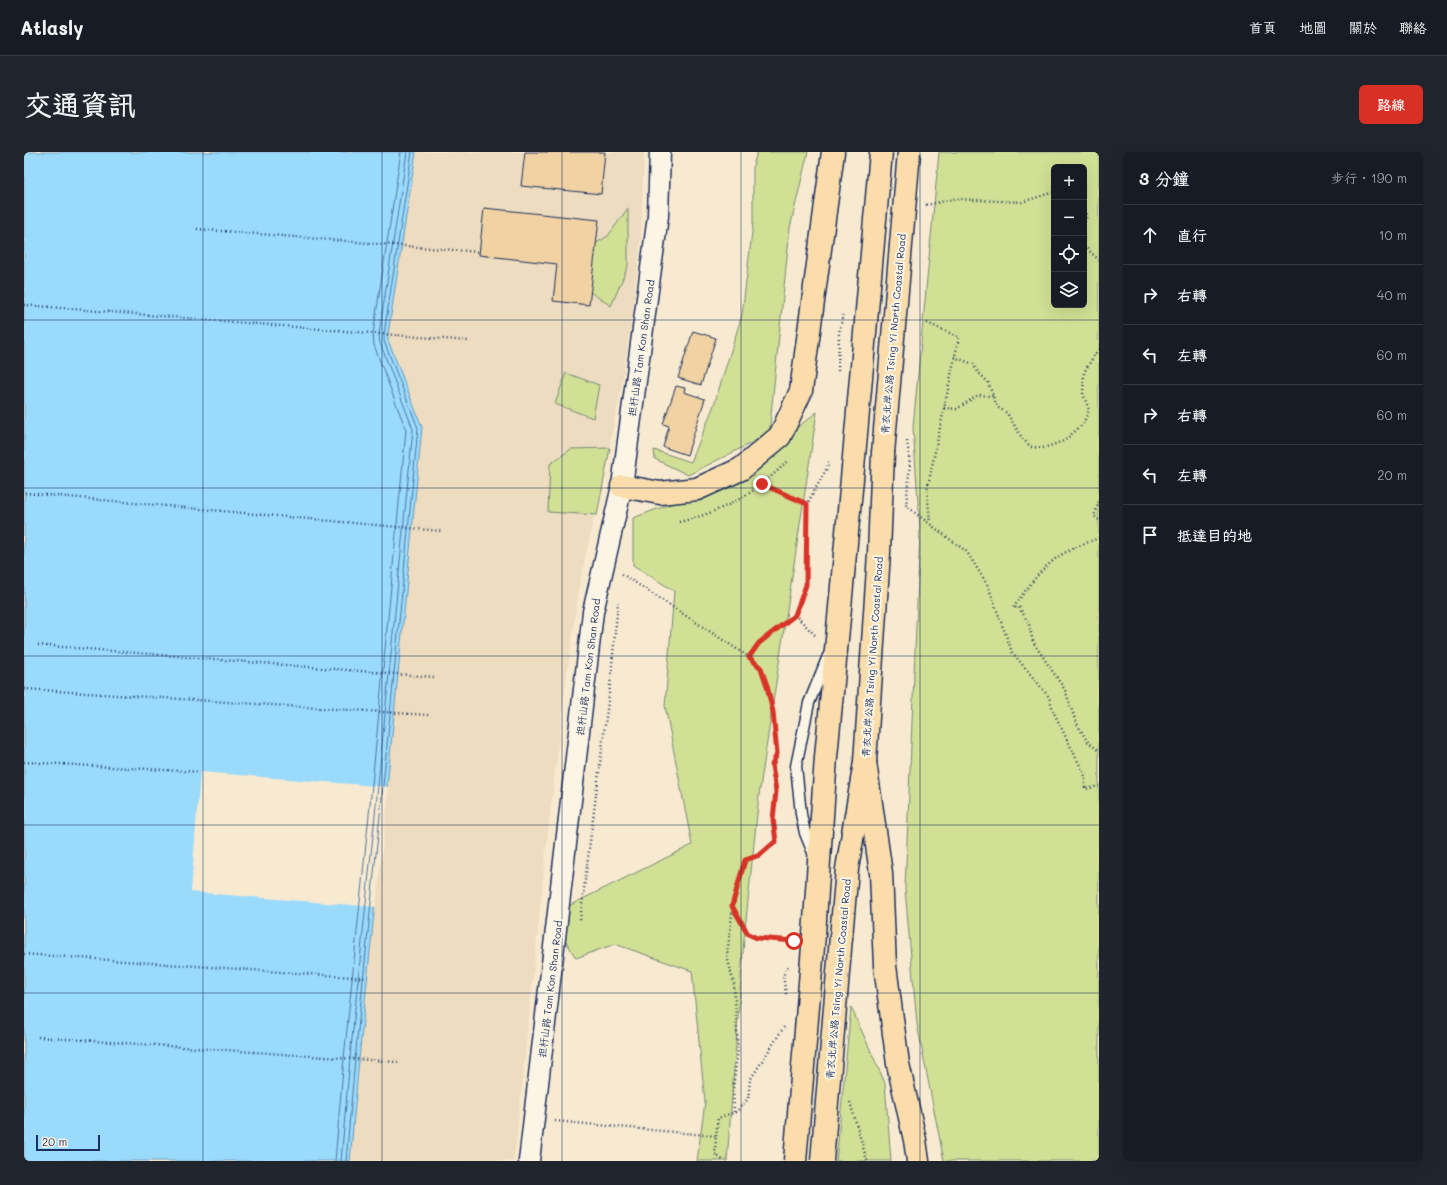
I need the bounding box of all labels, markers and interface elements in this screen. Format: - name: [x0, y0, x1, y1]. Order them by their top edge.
- text: Atlasly: [20, 15, 83, 40]
- text: 首頁: [1249, 18, 1277, 37]
- text: 地圖: [1299, 18, 1327, 37]
- text: 關於: [1349, 18, 1377, 37]
- text: 聯絡: [1399, 18, 1427, 37]
- button: 路線: [1359, 85, 1423, 124]
- text: 交通資訊: [24, 86, 136, 122]
- map controls: [1051, 164, 1087, 308]
- button: +: [1051, 164, 1087, 200]
- text: 3 分鐘: [1139, 167, 1189, 189]
- text: 步行 · 190 m: [1331, 169, 1407, 186]
- button: −: [1051, 200, 1087, 236]
- icon: ahead: [1139, 224, 1161, 246]
- text: 直行: [1177, 225, 1207, 245]
- text: 10 m: [1379, 226, 1407, 243]
- street label: 青衣北岸公路 Tsing Yi North Coastal Road: [877, 233, 909, 435]
- button: locate: [1051, 236, 1087, 272]
- button: layers: [1051, 272, 1087, 308]
- street label: 担杆山路 Tam Kon Shan Road: [624, 279, 658, 417]
- icon: right: [1139, 284, 1161, 306]
- text: 右轉: [1177, 285, 1207, 305]
- text: 40 m: [1377, 286, 1407, 303]
- icon: left: [1139, 344, 1161, 366]
- text: 左轉: [1177, 345, 1207, 365]
- text: 60 m: [1377, 346, 1407, 363]
- icon: right: [1139, 404, 1161, 426]
- text: 右轉: [1177, 405, 1207, 425]
- text: 60 m: [1377, 406, 1407, 423]
- icon: left: [1139, 464, 1161, 486]
- text: 左轉: [1177, 465, 1207, 485]
- text: 20 m: [1377, 466, 1407, 483]
- route end: [753, 475, 771, 493]
- icon: arrive: [1139, 524, 1161, 546]
- text: 抵達目的地: [1177, 525, 1252, 545]
- street label: 青衣北岸公路 Tsing Yi North Coastal Road: [858, 556, 886, 758]
- street label: 担杆山路 Tam Kon Shan Road: [573, 598, 603, 736]
- street label: 青衣北岸公路 Tsing Yi North Coastal Road: [822, 878, 854, 1080]
- street label: 担杆山路 Tam Kon Shan Road: [535, 920, 565, 1058]
- route start: [785, 932, 803, 950]
- scale bar: [36, 1133, 100, 1152]
- text: 20 m: [42, 1134, 67, 1149]

